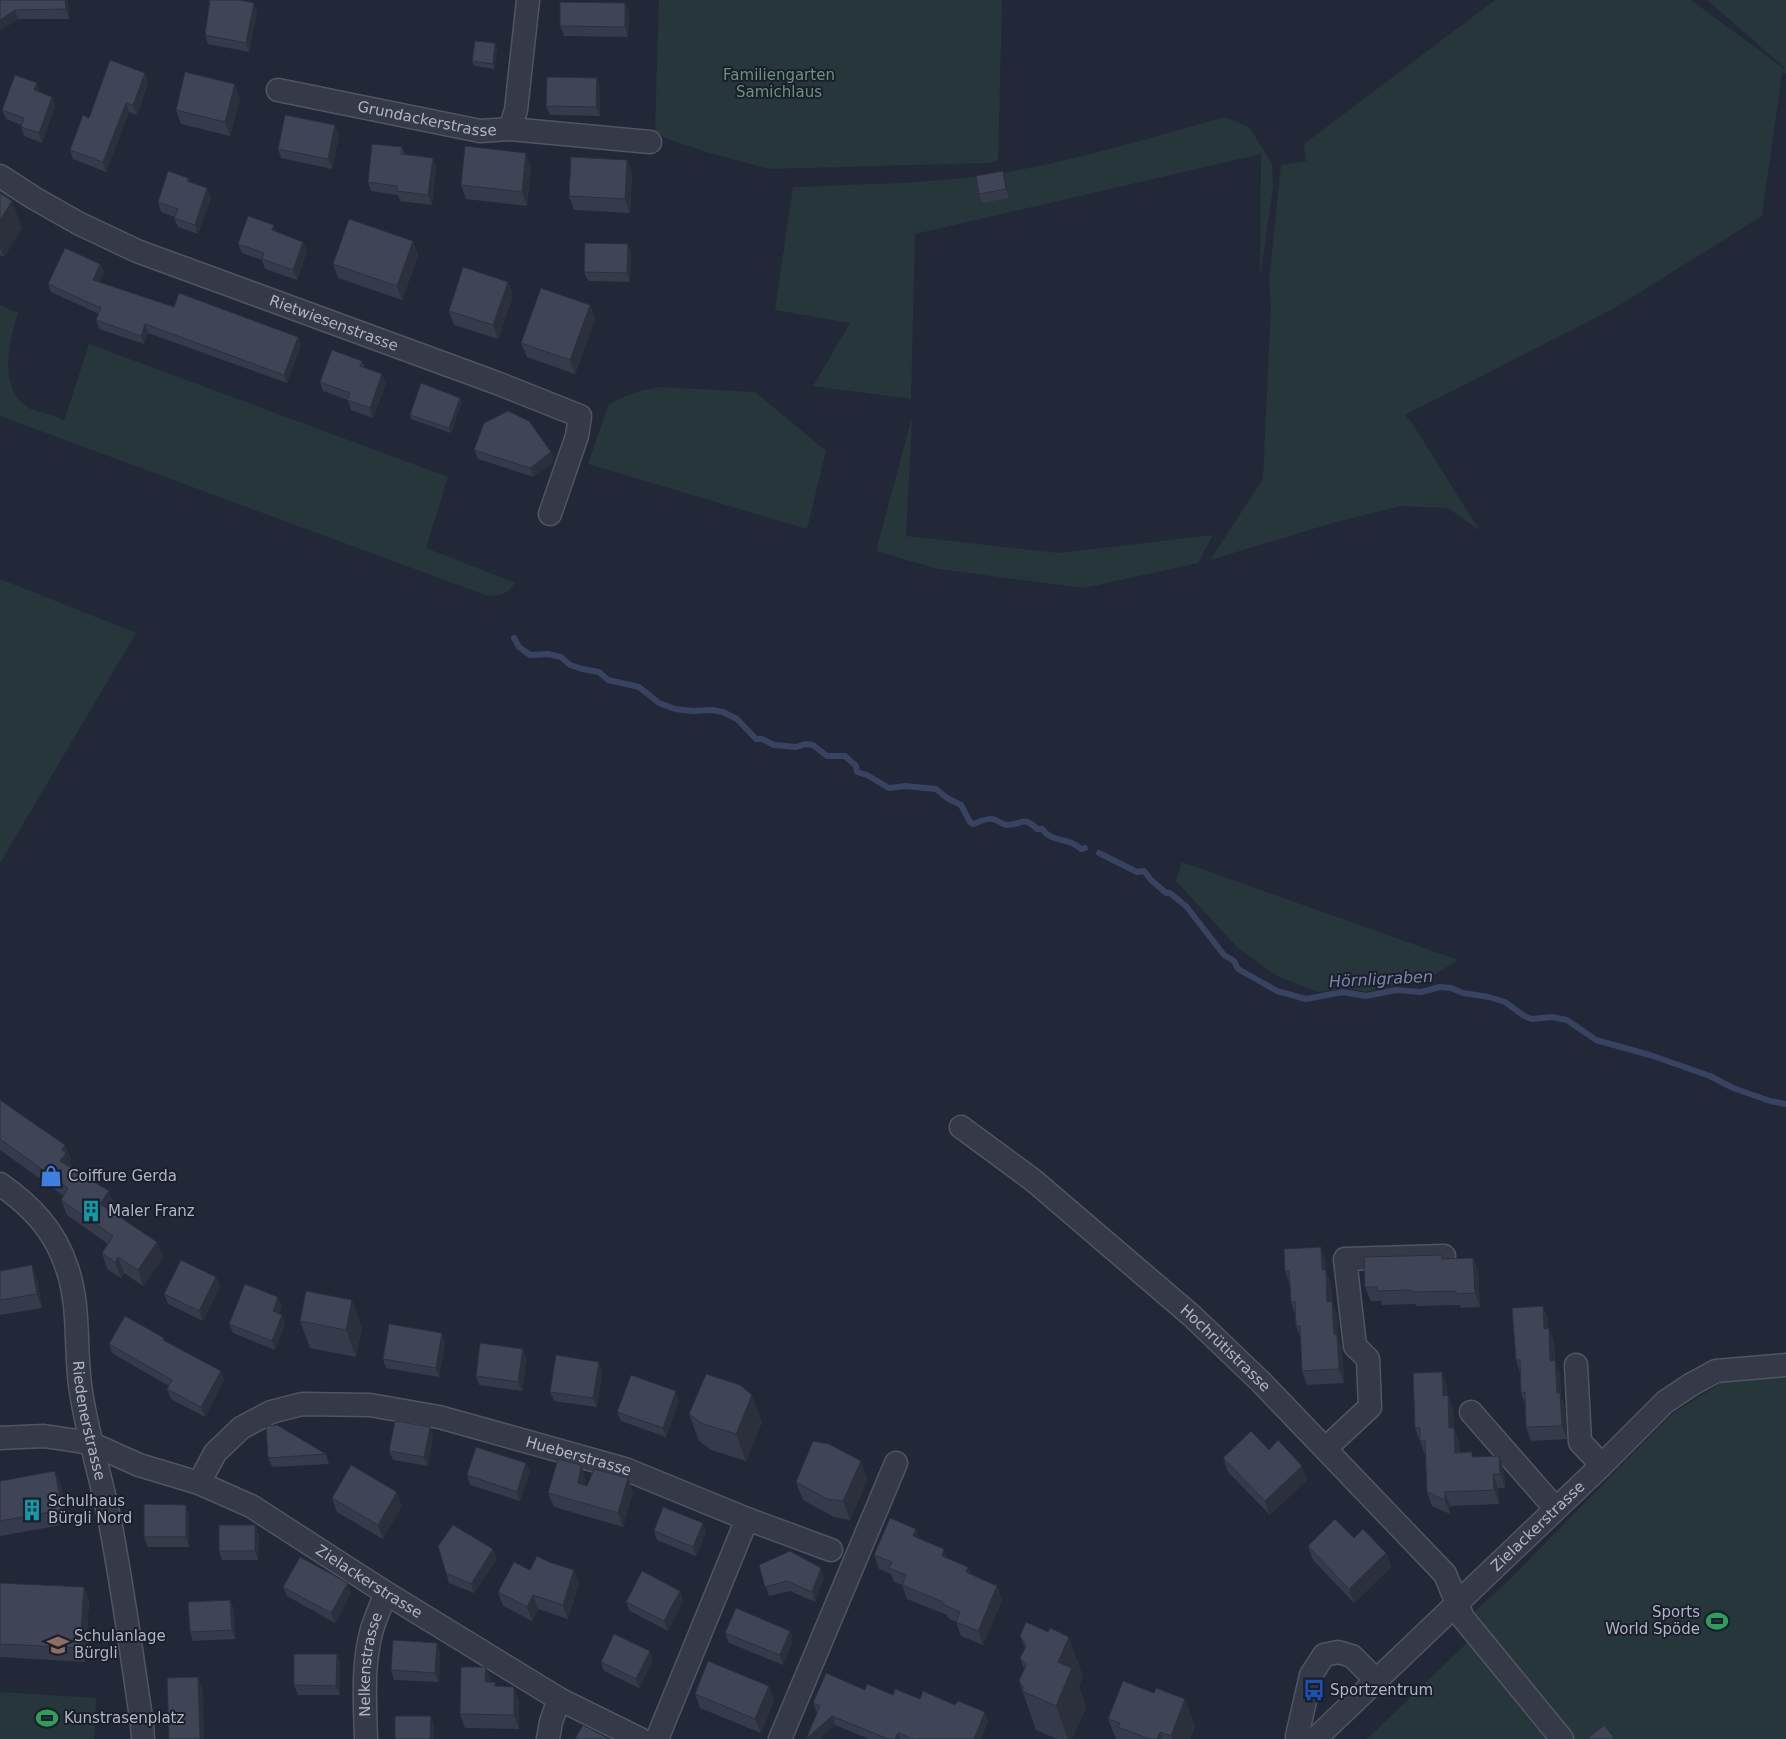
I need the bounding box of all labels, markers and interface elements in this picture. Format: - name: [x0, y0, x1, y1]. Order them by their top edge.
- park label: Familiengarten Samichlaus: [723, 66, 835, 101]
- street label: Grundackerstrasse: [356, 97, 497, 140]
- street label: Rietwiesenstrasse: [267, 291, 401, 355]
- water label: Hörnligraben: [1329, 967, 1433, 991]
- shop icon: Coiffure Gerda: [38, 1163, 64, 1189]
- place label: Coiffure Gerda: [68, 1167, 177, 1185]
- building icon: Maler Franz: [78, 1198, 104, 1224]
- place label: Maler Franz: [108, 1202, 195, 1220]
- street label: Hochrütistrasse: [1177, 1301, 1274, 1395]
- street label: Riedenerstrasse: [69, 1360, 109, 1482]
- street label: Hueberstrasse: [524, 1433, 634, 1480]
- street label: Zielackerstrasse: [1487, 1477, 1588, 1575]
- place label: Schulhaus Bürgli Nord: [48, 1492, 132, 1527]
- building icon: Schulhaus Bürgli Nord: [19, 1497, 45, 1523]
- street label: Zielackerstrasse: [312, 1541, 426, 1622]
- place label: Sports World Spöde: [1605, 1603, 1700, 1638]
- sports icon: Sports World Spöde: [1704, 1608, 1730, 1634]
- street label: Nelkenstrasse: [356, 1610, 386, 1717]
- place label: Schulanlage Bürgli: [74, 1627, 166, 1662]
- school or university icon: Schulanlage Bürgli: [45, 1632, 71, 1658]
- bus stop icon: Sportzentrum: [1301, 1677, 1327, 1703]
- place label: Sportzentrum: [1330, 1681, 1433, 1699]
- sports icon: Kunstrasenplatz: [34, 1705, 60, 1731]
- place label: Kunstrasenplatz: [64, 1709, 184, 1727]

